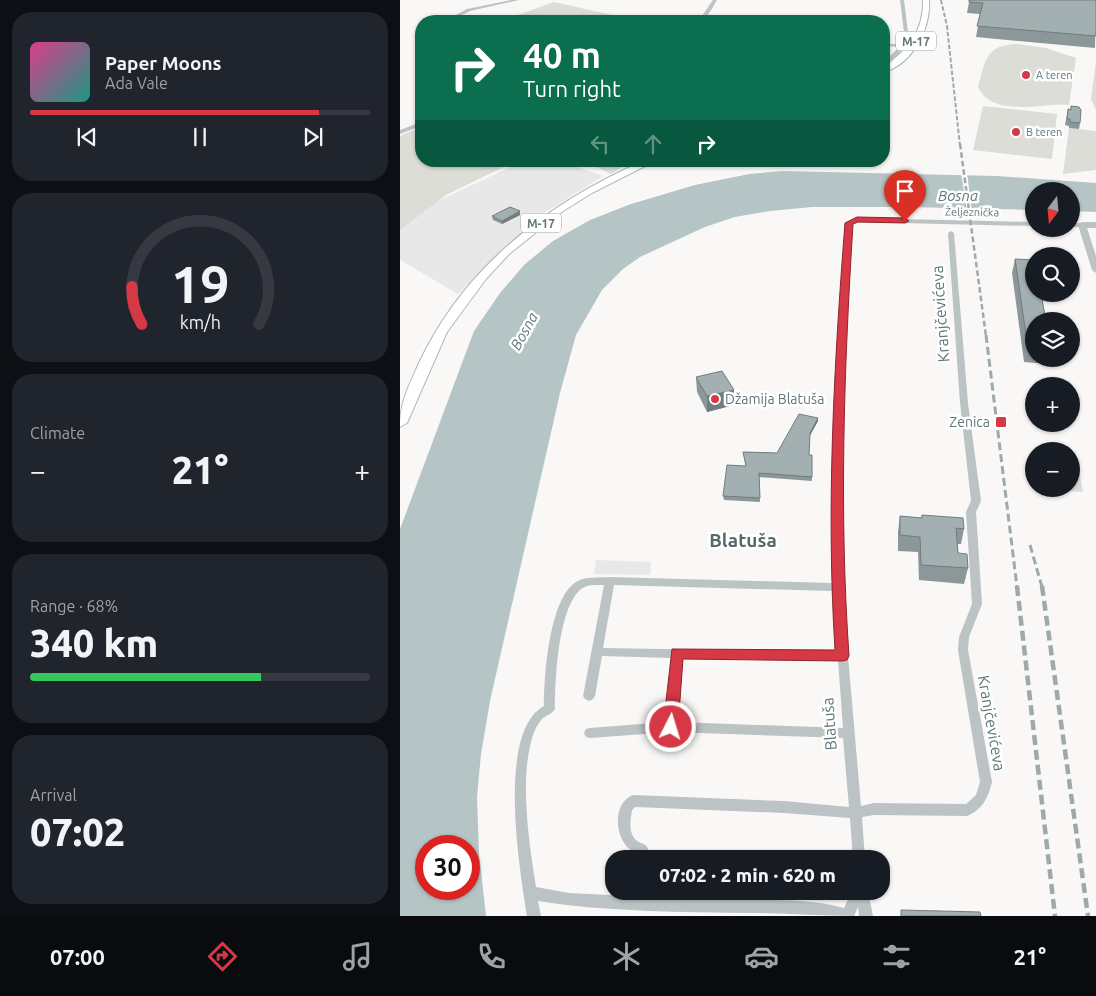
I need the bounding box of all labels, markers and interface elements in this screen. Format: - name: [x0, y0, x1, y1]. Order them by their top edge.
- road number: M-17: [896, 31, 936, 50]
- icon: right: [440, 35, 505, 100]
- text: 40 m: [523, 35, 601, 75]
- text: Paper Moons: [105, 52, 222, 74]
- marker: A teren: [1020, 69, 1032, 81]
- place label: A teren: [1036, 69, 1073, 81]
- text: Ada Vale: [105, 74, 168, 92]
- text: Turn right: [523, 76, 621, 101]
- icon: previous: [73, 123, 101, 151]
- icon: pause: [186, 123, 214, 151]
- icon: next: [299, 123, 327, 151]
- marker: B teren: [1010, 126, 1022, 138]
- place label: B teren: [1026, 126, 1062, 138]
- icon: left: [586, 130, 614, 158]
- icon: ahead: [639, 130, 667, 158]
- icon: right: [692, 130, 720, 158]
- pin: [884, 170, 926, 221]
- icon: arrive: [891, 177, 919, 205]
- north arrow: [1025, 182, 1080, 238]
- map controls: [1025, 182, 1080, 497]
- water label: Bosna: [938, 187, 978, 204]
- street label: Željeznička: [945, 205, 999, 218]
- road number: M-17: [521, 214, 561, 232]
- button: search: [1025, 247, 1080, 302]
- text: 19: [171, 255, 229, 313]
- street label: Kranjčevićeva: [928, 265, 952, 363]
- water label: Bosna: [507, 309, 541, 353]
- text: km/h: [179, 312, 221, 332]
- button: layers: [1025, 312, 1080, 367]
- button: +: [1025, 377, 1080, 432]
- place label: Džamija Blatuša: [725, 391, 824, 407]
- marker: Džamija Blatuša: [709, 393, 721, 405]
- place label: Zenica: [949, 414, 990, 430]
- marker: Zenica: [994, 415, 1008, 429]
- text: Climate: [30, 424, 85, 442]
- button: −: [1025, 442, 1080, 497]
- text: 21°: [172, 449, 228, 491]
- text: −: [30, 455, 46, 486]
- text: +: [354, 455, 370, 486]
- district label: Blatuša: [709, 529, 777, 551]
- text: Range · 68%: [30, 597, 118, 615]
- text: 340 km: [30, 622, 158, 664]
- street label: Kranjčevićeva: [975, 674, 1009, 772]
- street label: Blatuša: [818, 697, 840, 751]
- position arrow: [644, 700, 696, 752]
- text: Arrival: [30, 786, 77, 804]
- text: 07:02: [30, 811, 125, 853]
- speed limit sign: 30: [415, 835, 480, 900]
- text: 07:02 · 2 min · 620 m: [659, 864, 836, 886]
- icon: directions: [205, 939, 240, 974]
- icon: music: [340, 939, 375, 974]
- icon: phone: [474, 939, 509, 974]
- icon: climate: [609, 939, 644, 974]
- icon: car: [744, 939, 779, 974]
- icon: filters: [879, 939, 914, 974]
- text: 07:00: [50, 944, 105, 969]
- text: 21°: [1013, 944, 1046, 969]

